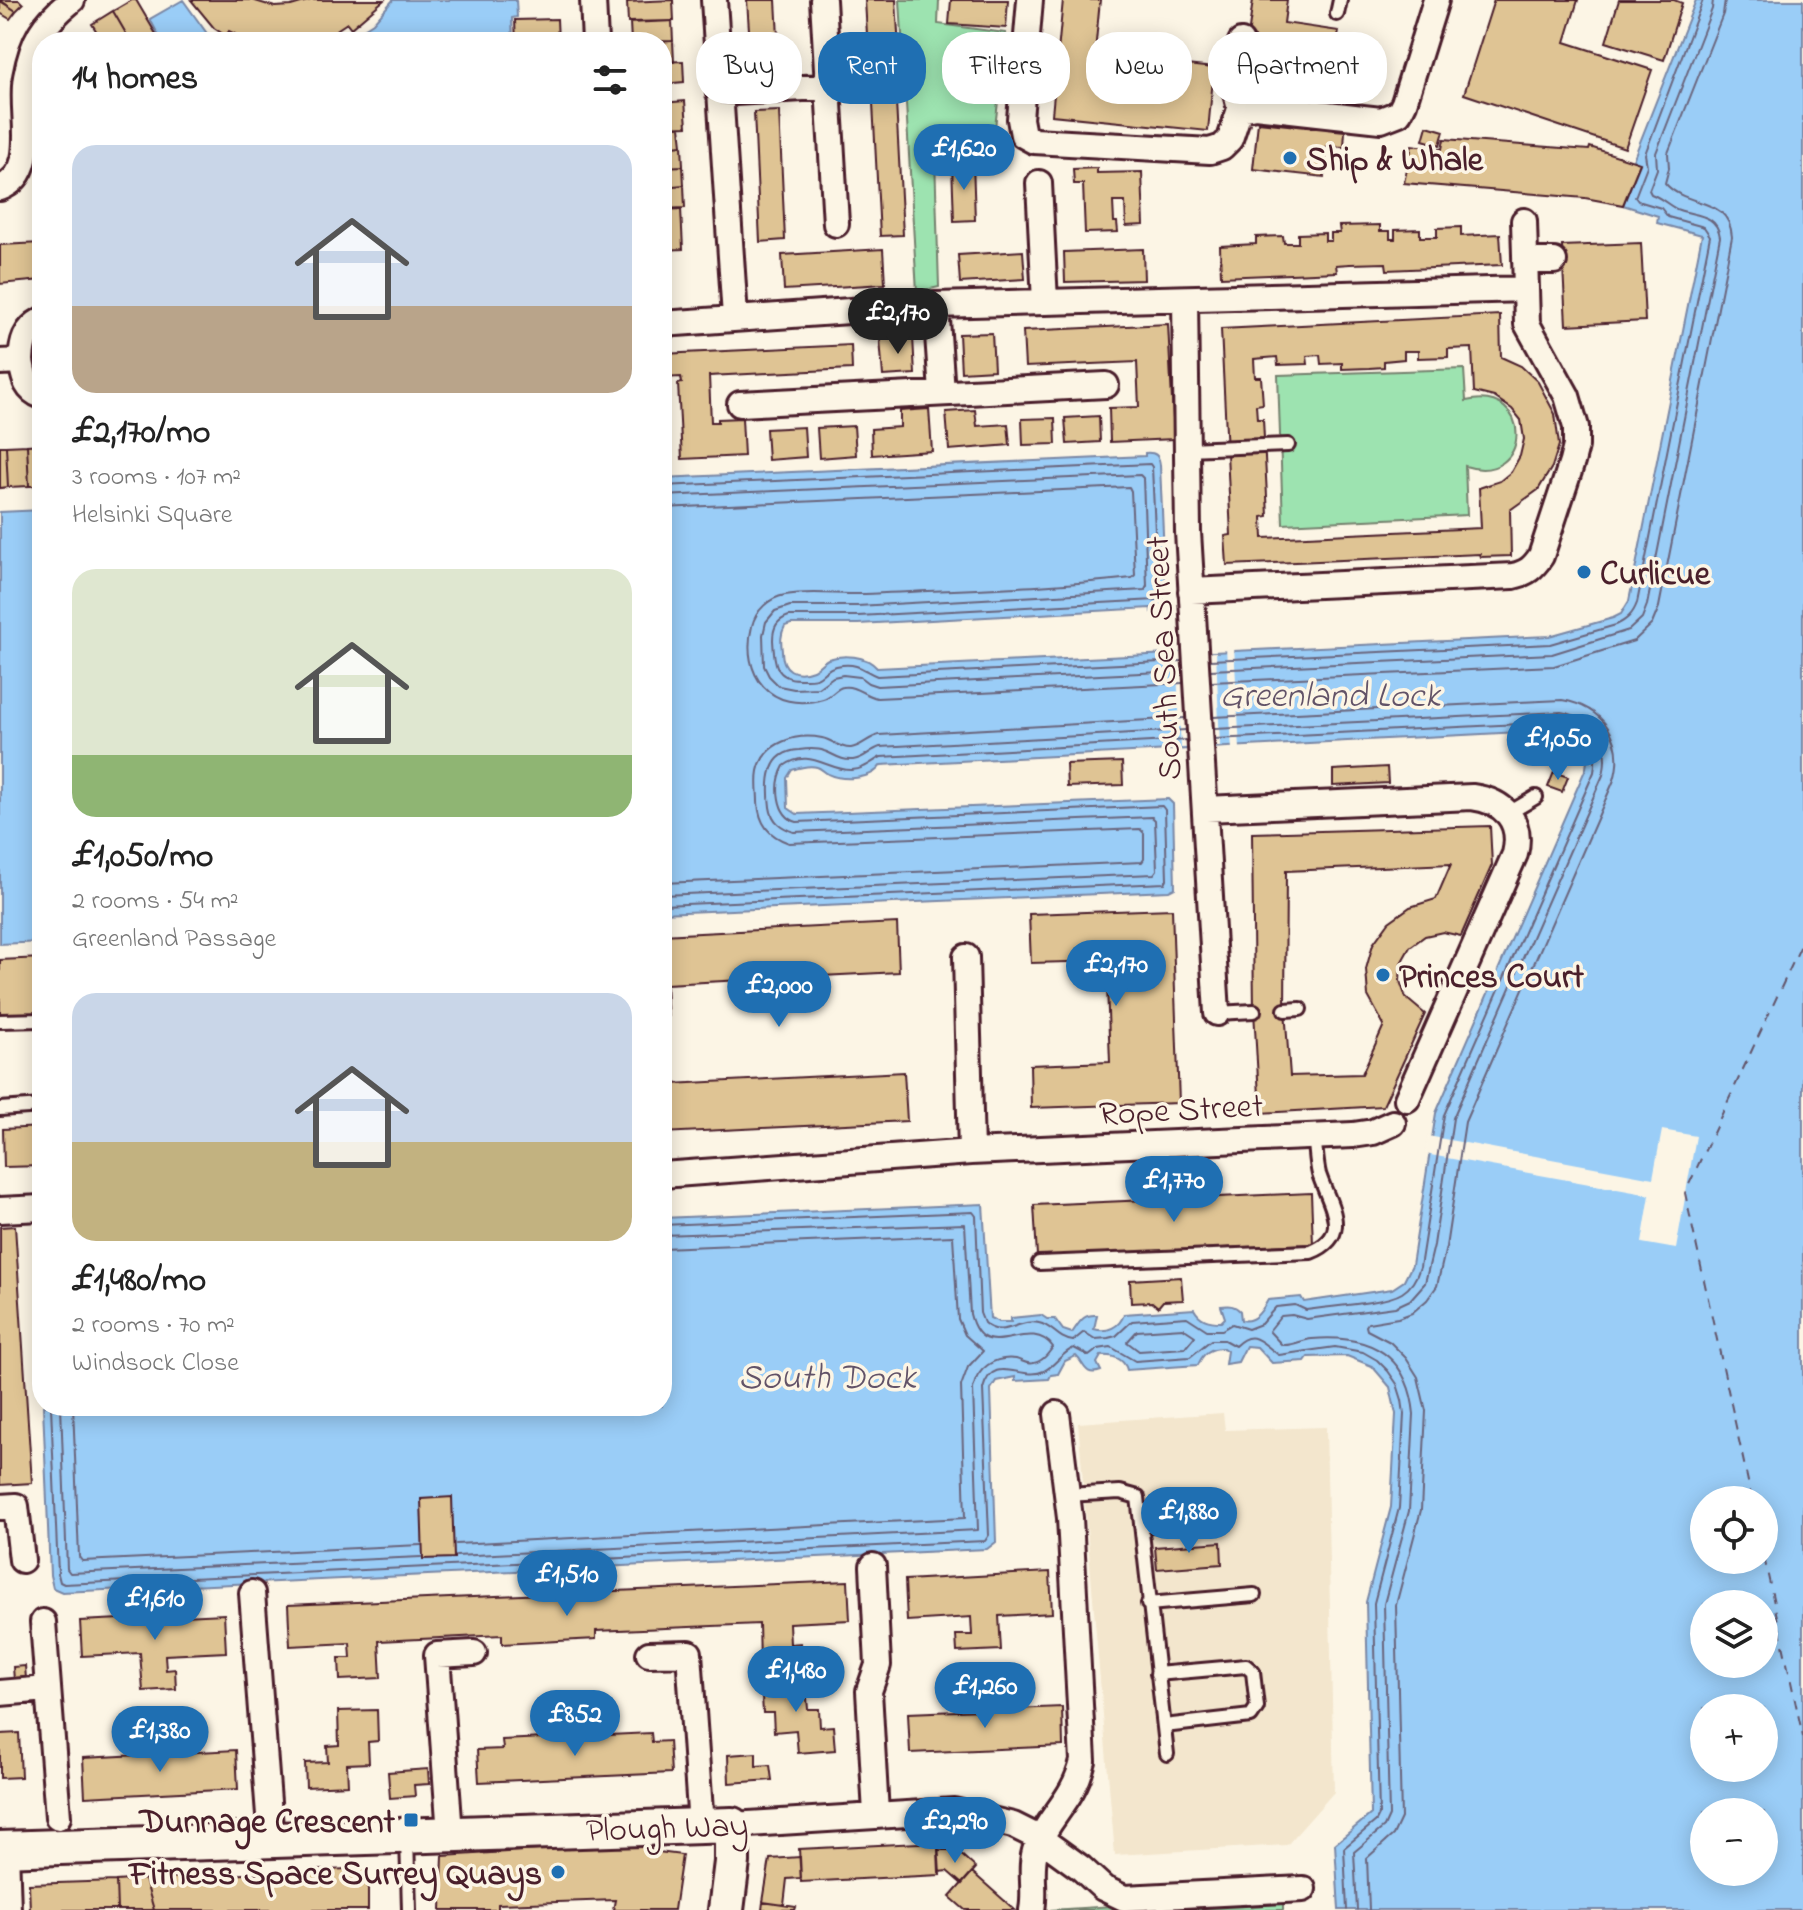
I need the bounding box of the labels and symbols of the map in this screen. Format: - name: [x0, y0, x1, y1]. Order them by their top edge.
- pin: £1,620: [899, 124, 1029, 192]
- place label: Ship & Whale: [1306, 137, 1484, 187]
- marker: Ship & Whale: [1281, 149, 1299, 167]
- pin: £2,170: [833, 288, 963, 356]
- street label: South Sea Street: [1135, 534, 1197, 781]
- place label: Curlicue: [1600, 551, 1711, 601]
- marker: Curlicue: [1575, 563, 1593, 581]
- water label: Greenland Lock: [1220, 671, 1441, 724]
- pin: £1,050: [1493, 714, 1623, 782]
- pin: £2,170: [1051, 940, 1181, 1008]
- place label: Princes Court: [1399, 954, 1584, 1004]
- pin: £2,000: [714, 961, 844, 1029]
- marker: Princes Court: [1374, 966, 1392, 984]
- street label: Rope Street: [1098, 1083, 1265, 1141]
- pin: £1,770: [1109, 1156, 1239, 1224]
- water label: South Dock: [738, 1353, 917, 1406]
- pin: £1,880: [1124, 1487, 1254, 1555]
- pin: £1,510: [502, 1550, 632, 1618]
- pin: £1,610: [90, 1574, 220, 1642]
- pin: £1,480: [731, 1646, 861, 1714]
- pin: £1,260: [920, 1662, 1050, 1730]
- pin: £852: [528, 1690, 622, 1758]
- pin: £1,380: [95, 1706, 225, 1774]
- pin: £2,290: [890, 1797, 1020, 1865]
- place label: Dunnage Crescent: [138, 1799, 396, 1850]
- street label: Plough Way: [585, 1802, 749, 1858]
- marker: Dunnage Crescent: [402, 1811, 420, 1829]
- place label: Fitness Space Surrey Quays: [127, 1851, 542, 1902]
- marker: Fitness Space Surrey Quays: [549, 1863, 567, 1881]

